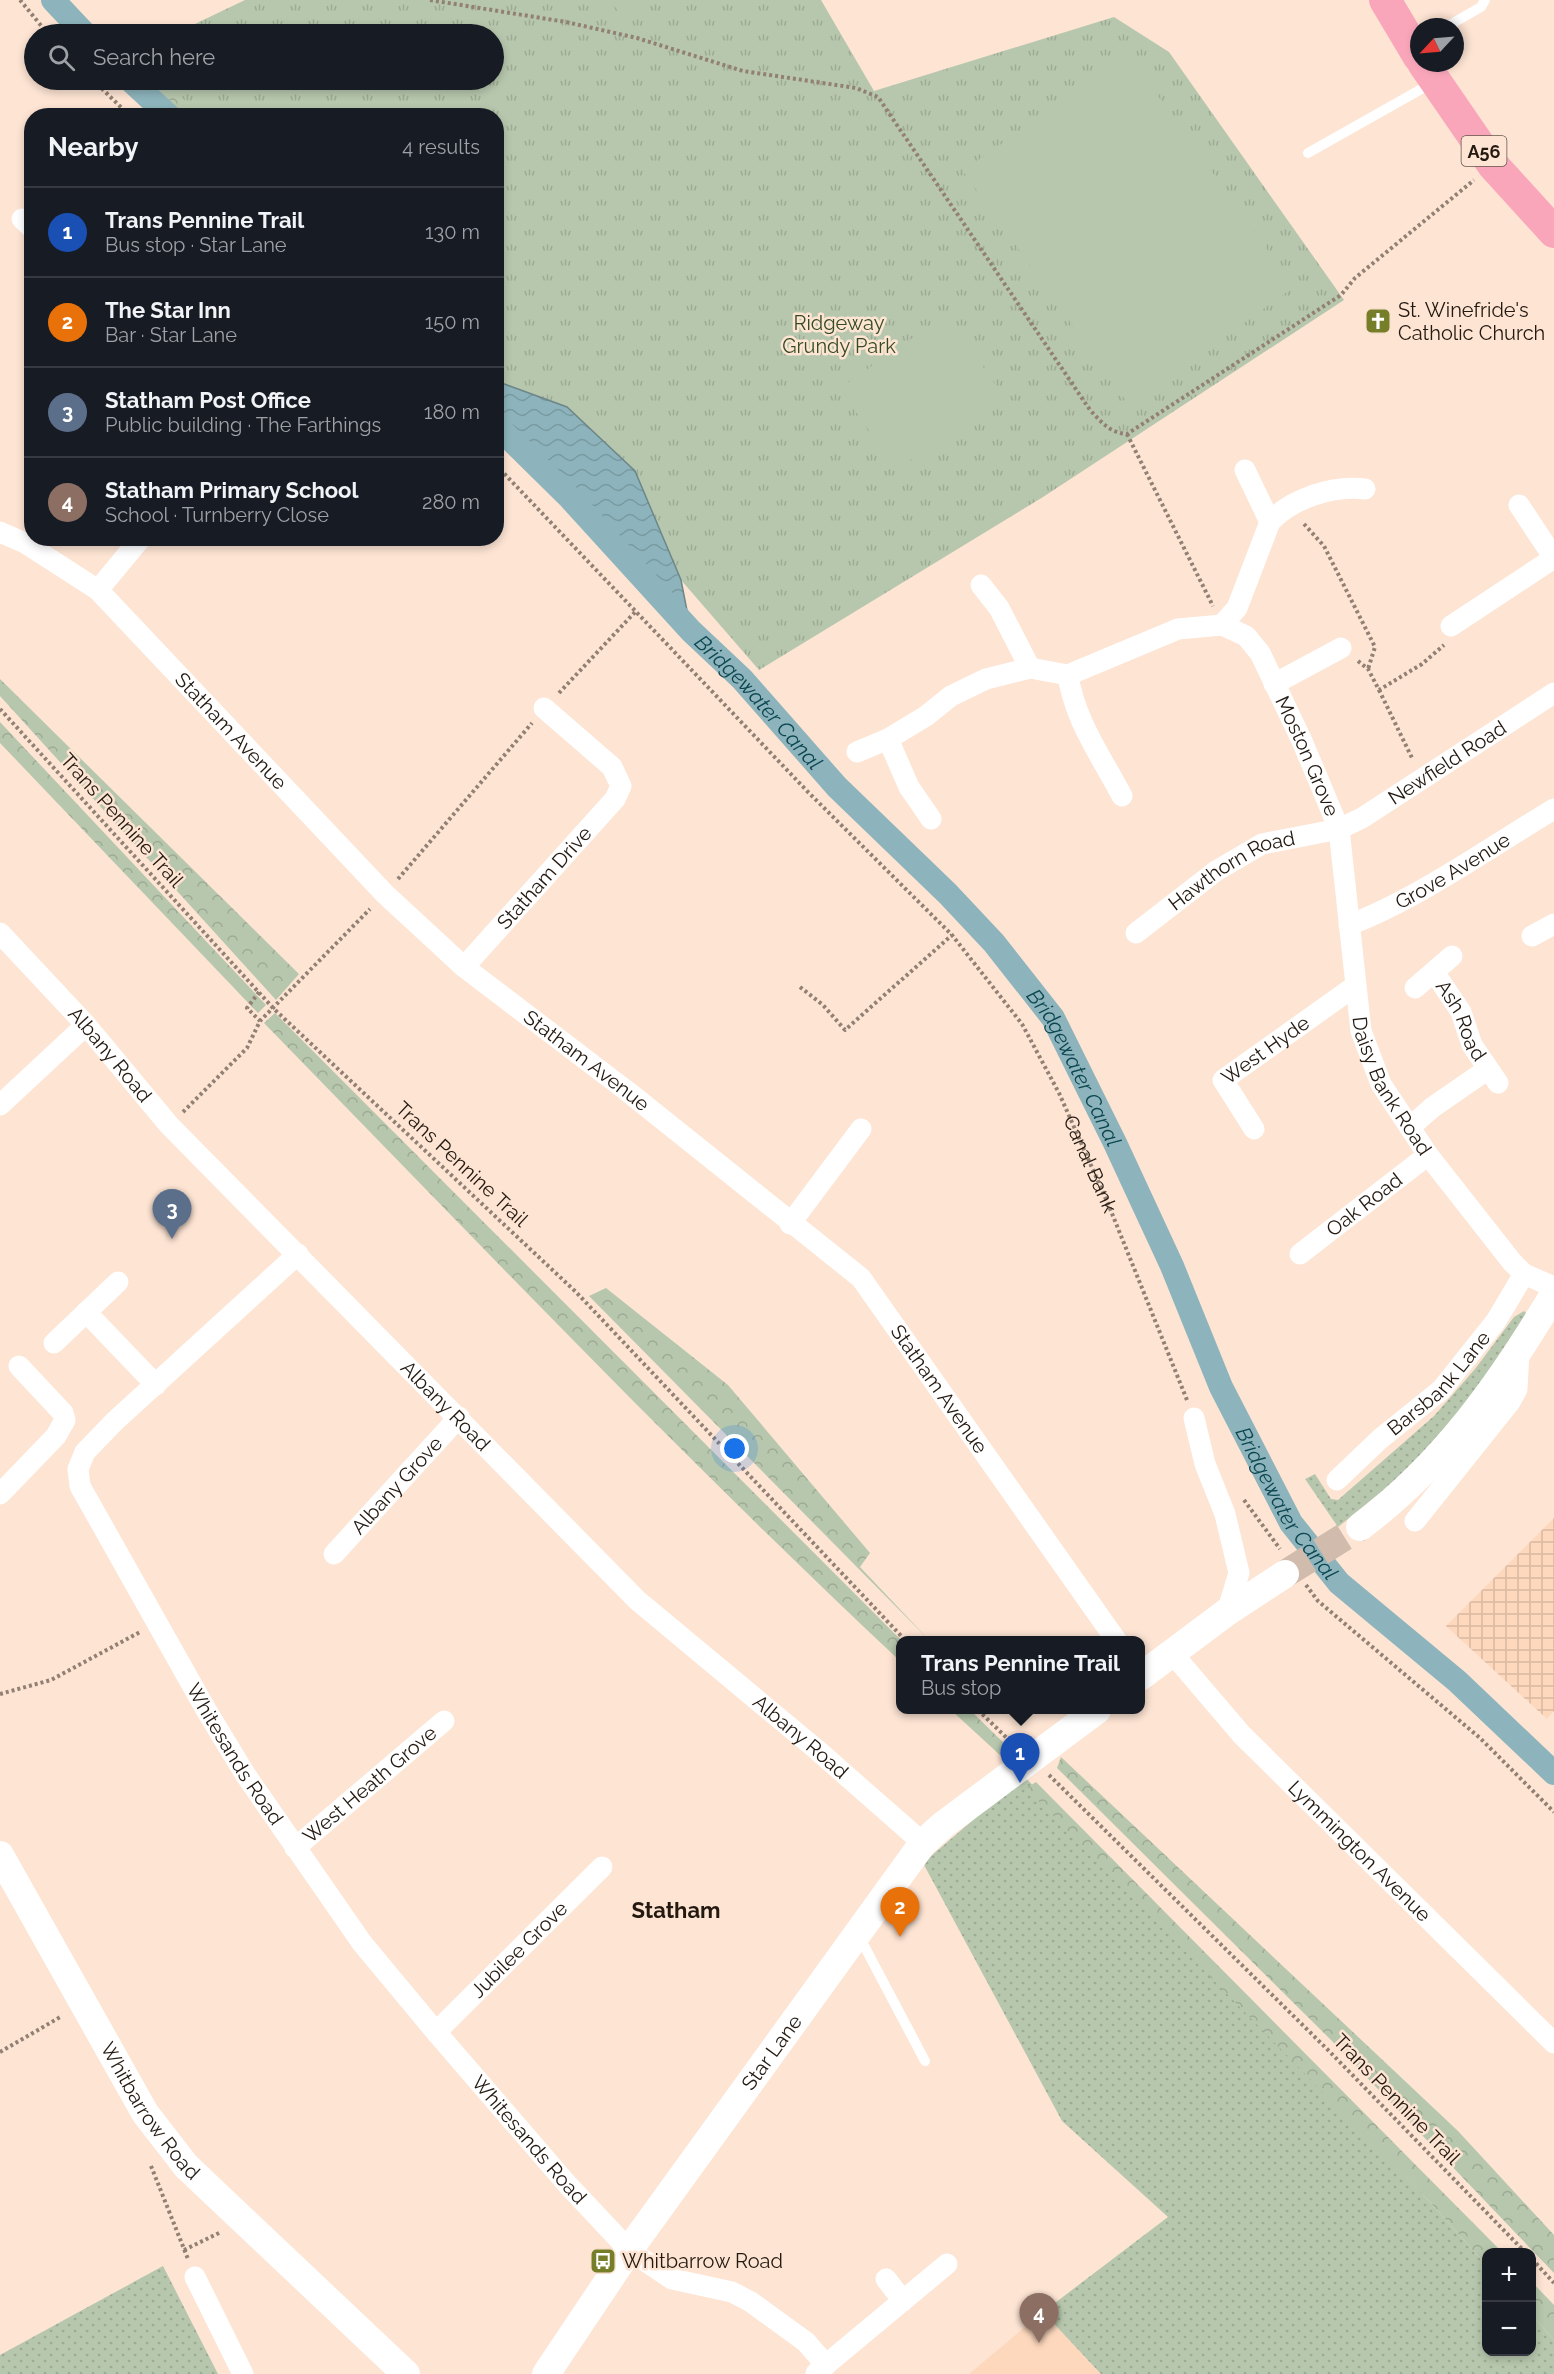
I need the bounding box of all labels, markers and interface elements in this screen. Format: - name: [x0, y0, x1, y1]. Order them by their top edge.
- north arrow: [1410, 18, 1464, 72]
- search box: [24, 24, 504, 90]
- icon: search: [45, 41, 78, 74]
- text: Search here: [93, 44, 215, 70]
- text: Nearby: [48, 132, 138, 162]
- text: 4 results: [402, 135, 480, 159]
- road number: A56: [1462, 136, 1506, 166]
- text: Trans Pennine Trail: [105, 207, 304, 233]
- text: 1: [63, 220, 72, 244]
- text: 130 m: [425, 220, 480, 244]
- text: Bus stop · Star Lane: [105, 233, 287, 257]
- text: The Star Inn: [105, 297, 231, 323]
- place label: St. Winefride's Catholic Church: [1398, 298, 1545, 345]
- church icon: St. Winefride's Catholic Church: [1363, 306, 1393, 336]
- text: 2: [62, 310, 73, 334]
- text: 150 m: [425, 310, 480, 334]
- park label: Ridgeway Grundy Park: [782, 311, 896, 358]
- text: Bar · Star Lane: [105, 323, 237, 347]
- text: Statham Post Office: [105, 387, 311, 413]
- text: 3: [62, 400, 73, 424]
- text: 180 m: [424, 400, 480, 424]
- text: Public building · The Farthings: [105, 413, 381, 437]
- text: Statham Primary School: [105, 477, 358, 503]
- text: 4: [62, 490, 73, 514]
- text: 280 m: [422, 490, 480, 514]
- text: School · Turnberry Close: [105, 503, 329, 527]
- water label: Bridgewater Canal: [690, 629, 828, 774]
- street label: Statham Avenue: [170, 668, 292, 795]
- street label: Moston Grove: [1270, 692, 1344, 820]
- street label: Newfield Road: [1384, 715, 1511, 810]
- street label: Trans Pennine Trail: [55, 748, 189, 892]
- street label: Statham Drive: [492, 821, 597, 934]
- street label: Hawthorn Road: [1164, 826, 1297, 915]
- street label: Grove Avenue: [1391, 827, 1515, 914]
- street label: Ash Road: [1431, 975, 1491, 1066]
- water label: Bridgewater Canal: [1022, 983, 1127, 1150]
- street label: Albany Road: [63, 1002, 157, 1107]
- street label: Statham Avenue: [519, 1005, 655, 1116]
- street label: West Hyde: [1217, 1010, 1314, 1089]
- street label: Daisy Bank Road: [1347, 1015, 1437, 1160]
- street label: Trans Pennine Trail: [391, 1096, 534, 1232]
- street label: Canal Bank: [1058, 1112, 1122, 1216]
- street label: Oak Road: [1321, 1168, 1407, 1241]
- pin: 3: [152, 1190, 192, 1239]
- street label: Statham Avenue: [886, 1320, 993, 1458]
- street label: Barsbank Lane: [1382, 1326, 1496, 1440]
- street label: Albany Road: [396, 1356, 495, 1456]
- water label: Bridgewater Canal: [1231, 1422, 1344, 1584]
- street label: Albany Grove: [346, 1431, 447, 1539]
- your location: [720, 1434, 749, 1463]
- popup: [896, 1636, 1145, 1714]
- text: Trans Pennine Trail: [921, 1650, 1120, 1676]
- text: Bus stop: [921, 1676, 1001, 1700]
- street label: Whitesands Road: [182, 1679, 288, 1829]
- street label: Albany Road: [748, 1690, 853, 1784]
- street label: West Heath Grove: [298, 1721, 442, 1848]
- pin: 1: [1000, 1734, 1040, 1783]
- street label: Lymmington Avenue: [1283, 1775, 1436, 1927]
- pin: 2: [880, 1888, 920, 1937]
- street label: Jubilee Grove: [466, 1896, 573, 2003]
- district label: Statham: [631, 1897, 721, 1923]
- street label: Star Lane: [736, 2010, 807, 2095]
- street label: Trans Pennine Trail: [1328, 2029, 1466, 2170]
- street label: Whitbarrow Road: [96, 2038, 205, 2185]
- street label: Whitesands Road: [467, 2070, 592, 2209]
- bus stop icon: Whitbarrow Road: [588, 2246, 618, 2276]
- map controls: [1482, 2248, 1536, 2356]
- button: +: [1482, 2248, 1536, 2302]
- place label: Whitbarrow Road: [622, 2249, 783, 2273]
- pin: 4: [1020, 2294, 1058, 2343]
- button: −: [1482, 2302, 1536, 2356]

